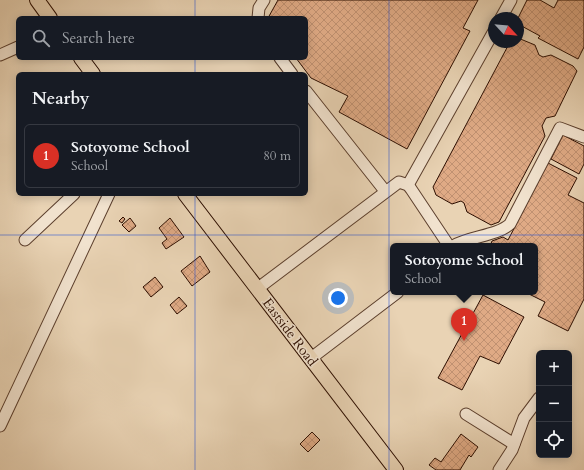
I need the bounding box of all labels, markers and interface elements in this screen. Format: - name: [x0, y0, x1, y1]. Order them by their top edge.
- north arrow: [488, 12, 524, 48]
- search box: [16, 16, 308, 60]
- icon: search: [30, 27, 52, 49]
- text: Search here: [62, 28, 135, 48]
- text: Nearby: [32, 87, 89, 110]
- text: Sotoyome School: [71, 137, 190, 157]
- text: 1: [43, 147, 49, 165]
- text: 80 m: [263, 147, 291, 165]
- text: School: [71, 157, 108, 175]
- popup: [390, 243, 538, 295]
- text: Sotoyome School: [405, 250, 523, 270]
- text: School: [405, 270, 442, 288]
- your location: [328, 288, 348, 308]
- street label: Eastside Road: [258, 294, 322, 370]
- pin: 1: [451, 308, 477, 341]
- map controls: [536, 350, 572, 458]
- button: +: [536, 350, 572, 386]
- button: −: [536, 386, 572, 422]
- button: locate: [536, 422, 572, 458]

